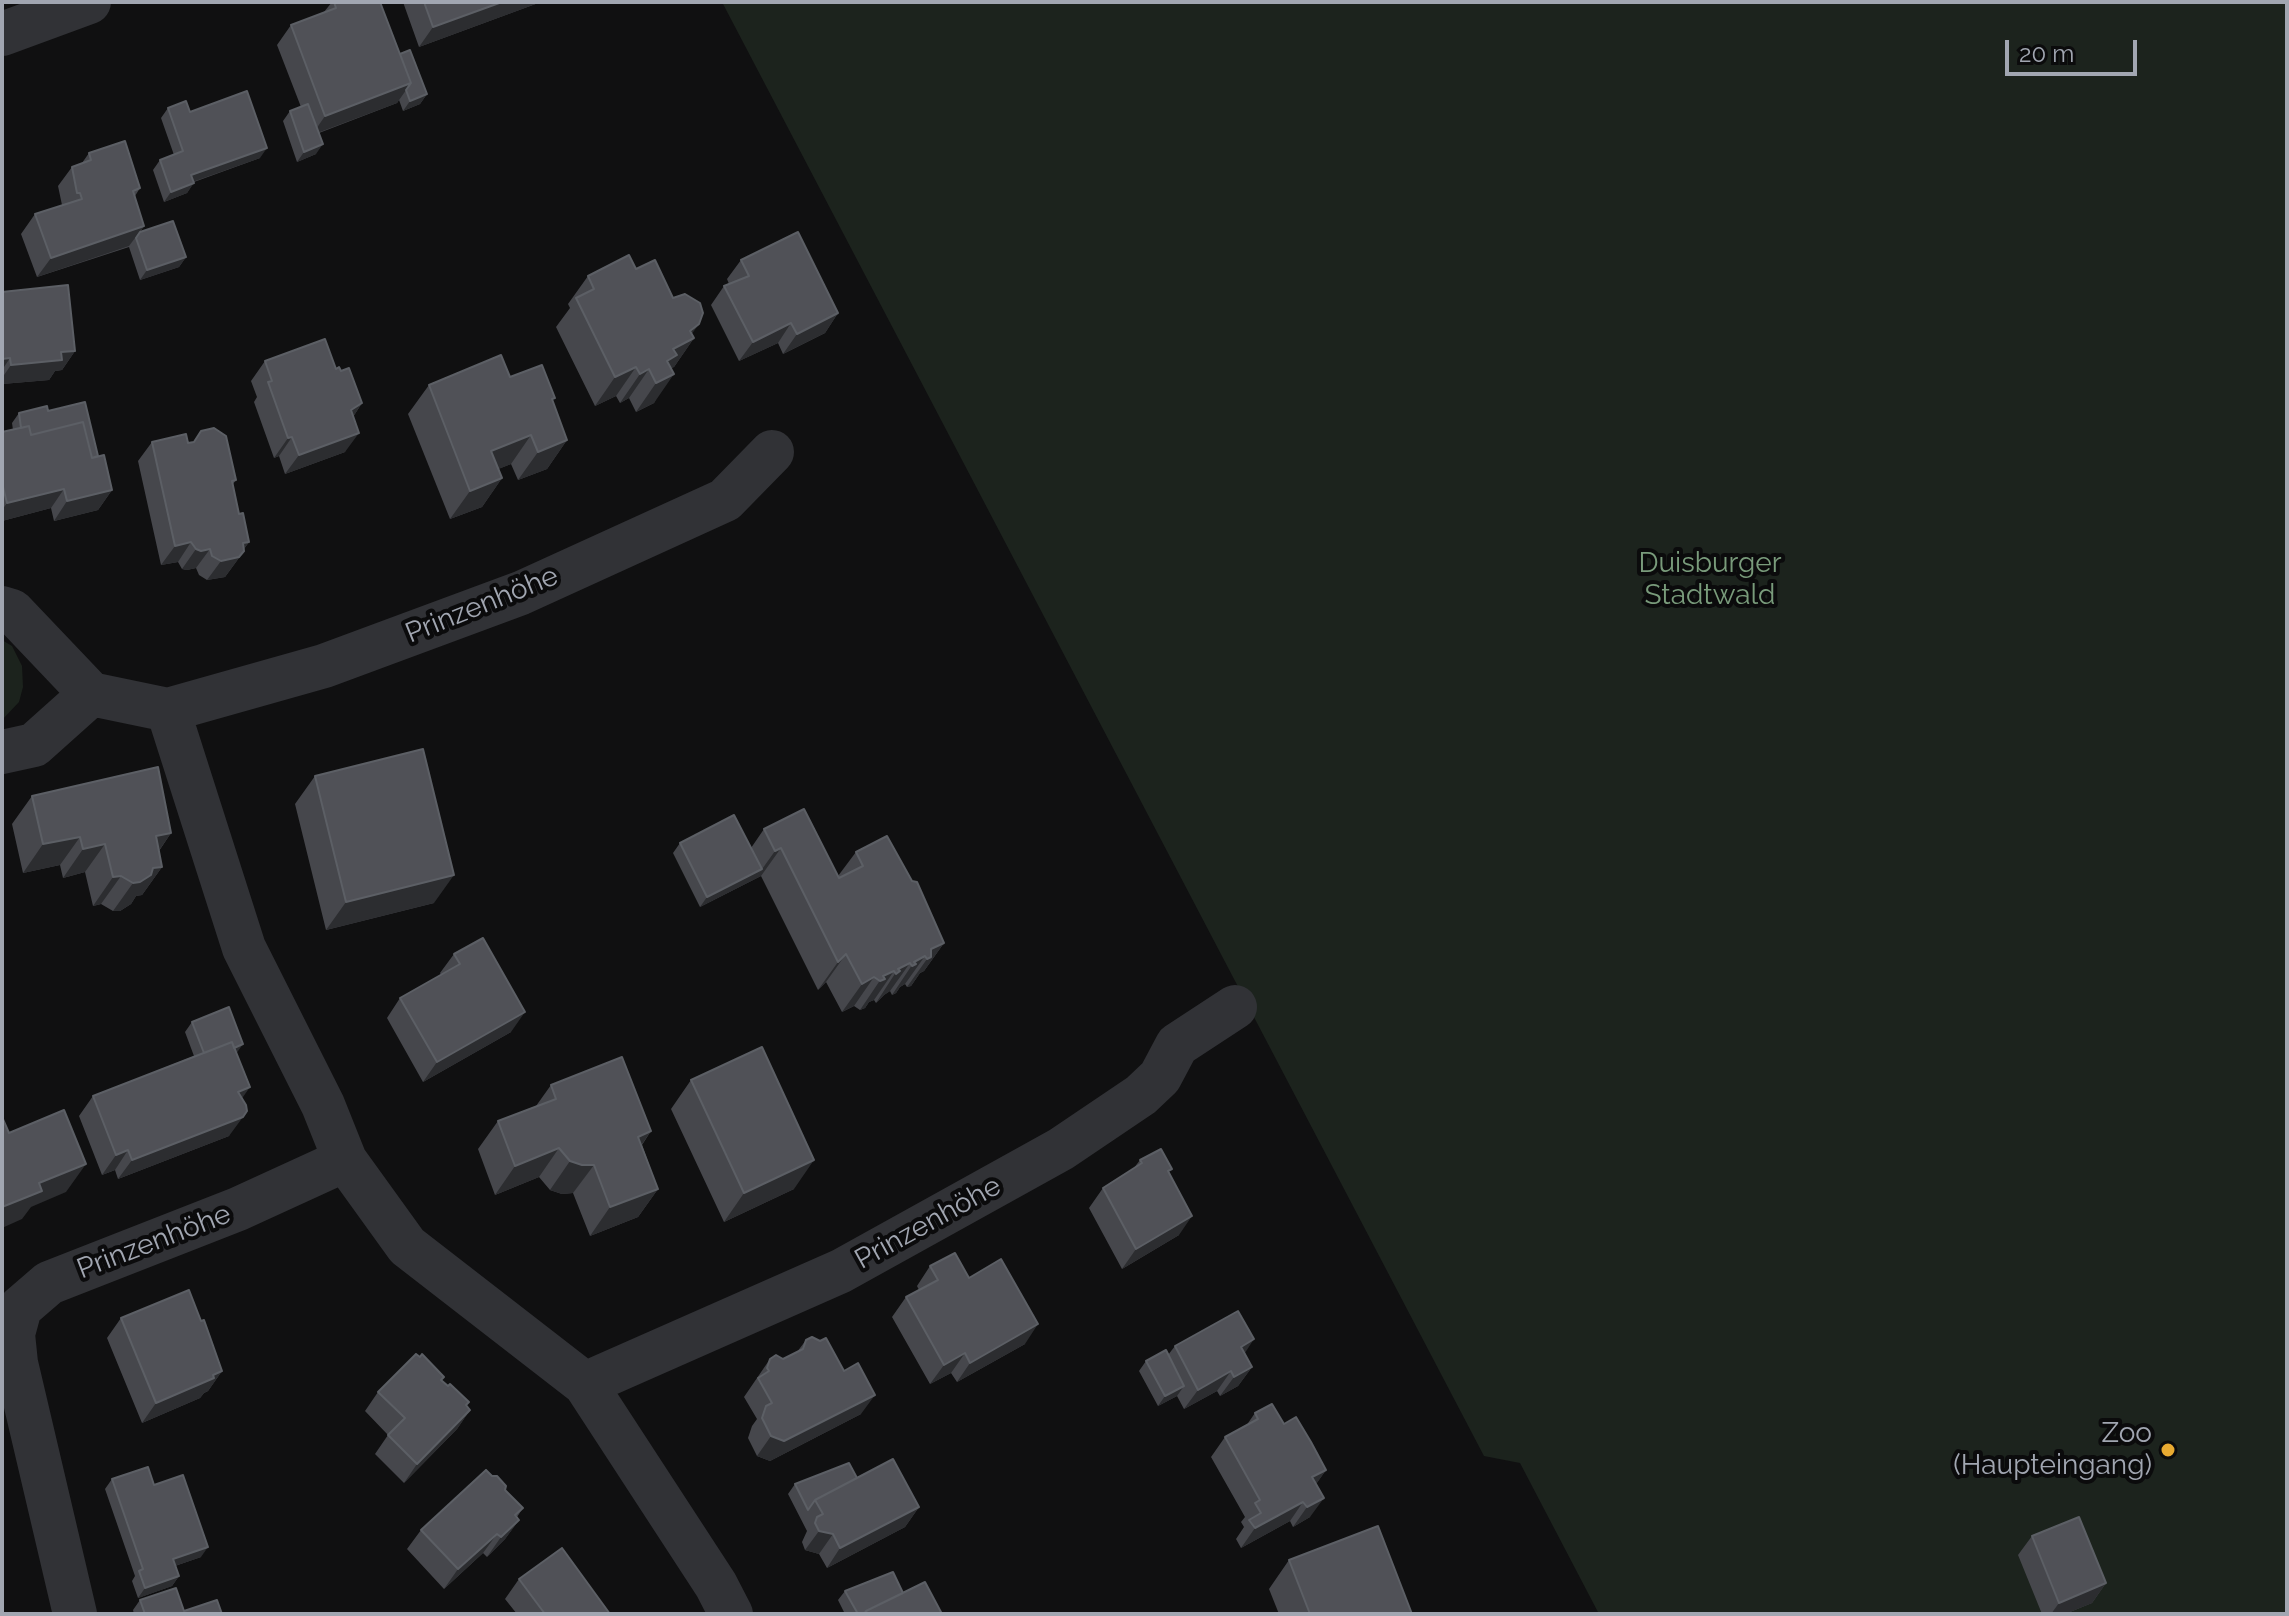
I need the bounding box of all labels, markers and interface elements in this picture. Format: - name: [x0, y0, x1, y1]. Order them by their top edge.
- scale bar: [2009, 24, 2141, 74]
- text: 20 m: [2019, 39, 2074, 68]
- park label: Duisburger Stadtwald: [1638, 547, 1782, 613]
- street label: Prinzenhöhe: [401, 559, 563, 651]
- street label: Prinzenhöhe: [849, 1169, 1007, 1277]
- street label: Prinzenhöhe: [73, 1197, 235, 1287]
- place label: Zoo (Haupteingang): [1953, 1417, 2152, 1483]
- marker: Zoo (Haupteingang): [2159, 1441, 2177, 1459]

